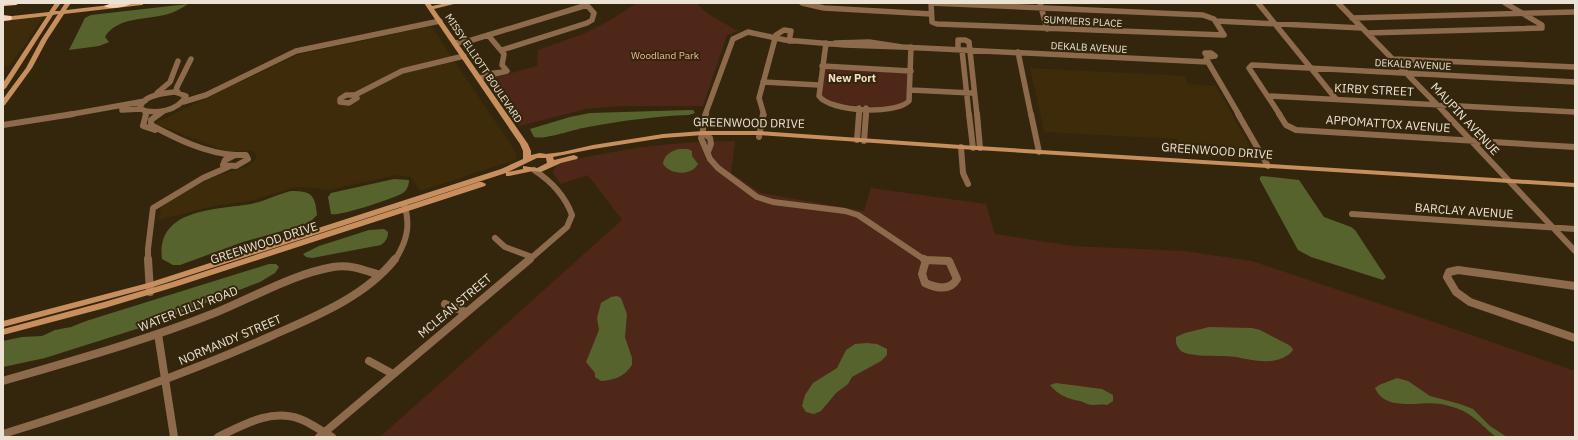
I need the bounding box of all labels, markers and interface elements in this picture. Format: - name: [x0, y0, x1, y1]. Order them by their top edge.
- street label: MISSY ELLIOTT BOULEVARD: [442, 11, 525, 126]
- street label: SUMMERS PLACE: [1043, 13, 1123, 30]
- street label: DEKALB AVENUE: [1050, 39, 1128, 56]
- park label: Woodland Park: [631, 49, 700, 62]
- street label: DEKALB AVENUE: [1374, 56, 1452, 73]
- district label: New Port: [828, 71, 876, 85]
- street label: MAUPIN AVENUE: [1428, 79, 1503, 158]
- street label: KIRBY STREET: [1334, 80, 1414, 99]
- street label: APPOMATTOX AVENUE: [1325, 112, 1451, 135]
- street label: GREENWOOD DRIVE: [693, 114, 805, 131]
- street label: GREENWOOD DRIVE: [1161, 139, 1273, 162]
- street label: BARCLAY AVENUE: [1414, 200, 1514, 221]
- street label: GREENWOOD DRIVE: [208, 218, 319, 267]
- street label: MCLEAN STREET: [415, 270, 495, 341]
- street label: WATER LILLY ROAD: [136, 283, 240, 334]
- street label: NORMANDY STREET: [176, 311, 284, 368]

